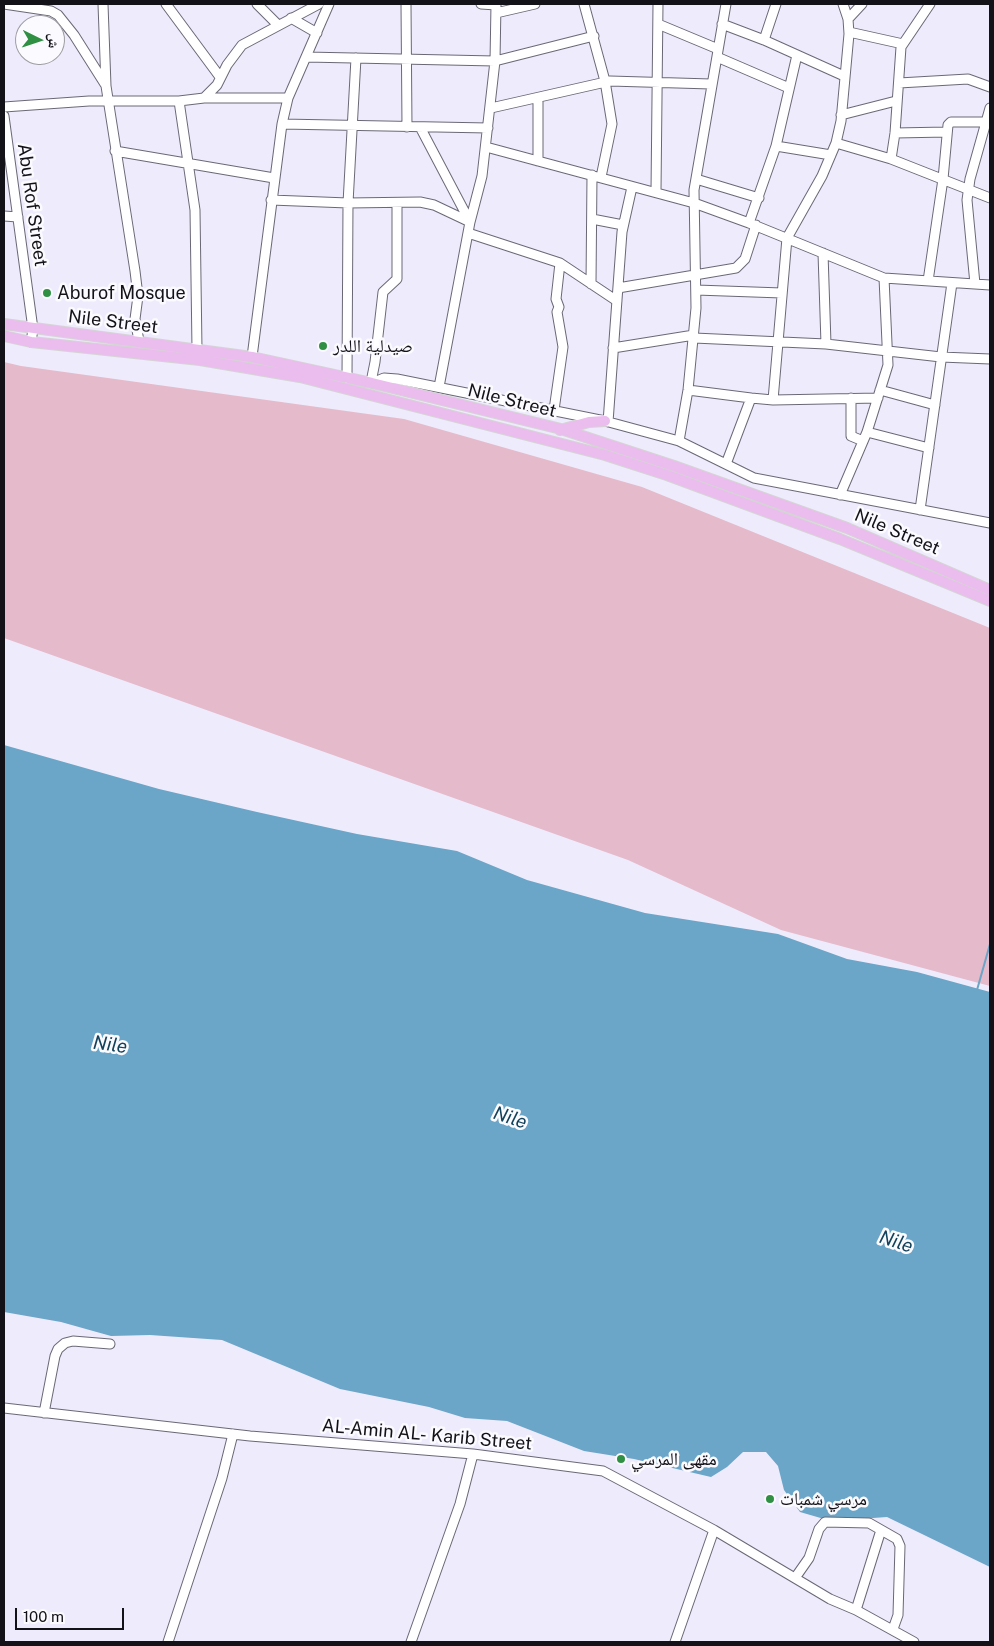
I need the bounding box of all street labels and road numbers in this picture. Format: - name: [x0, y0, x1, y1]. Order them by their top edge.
- street label: Abu Rof Street: [13, 142, 51, 268]
- street label: Nile Street: [67, 306, 159, 338]
- street label: Nile Street: [466, 380, 558, 422]
- street label: Nile Street: [851, 504, 943, 560]
- street label: AL-Amin AL- Karib Street: [321, 1415, 533, 1455]

